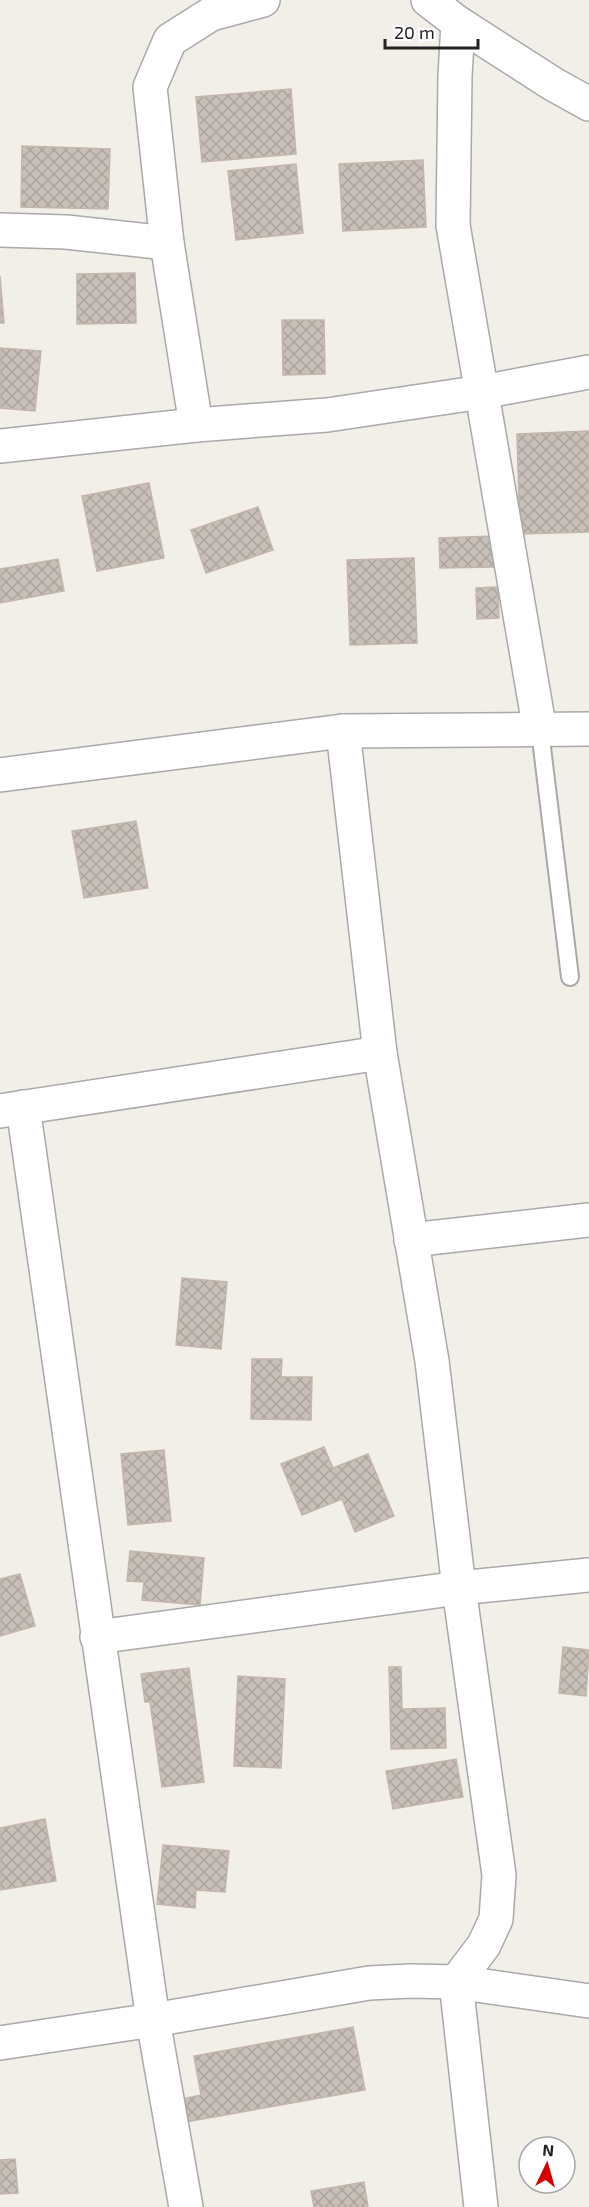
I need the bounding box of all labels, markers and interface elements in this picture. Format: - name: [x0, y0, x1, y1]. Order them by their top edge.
- scale bar: [385, 12, 478, 50]
- text: 20 m: [394, 21, 435, 43]
- north arrow: [517, 2135, 577, 2195]
- text: N: [542, 2140, 555, 2160]

